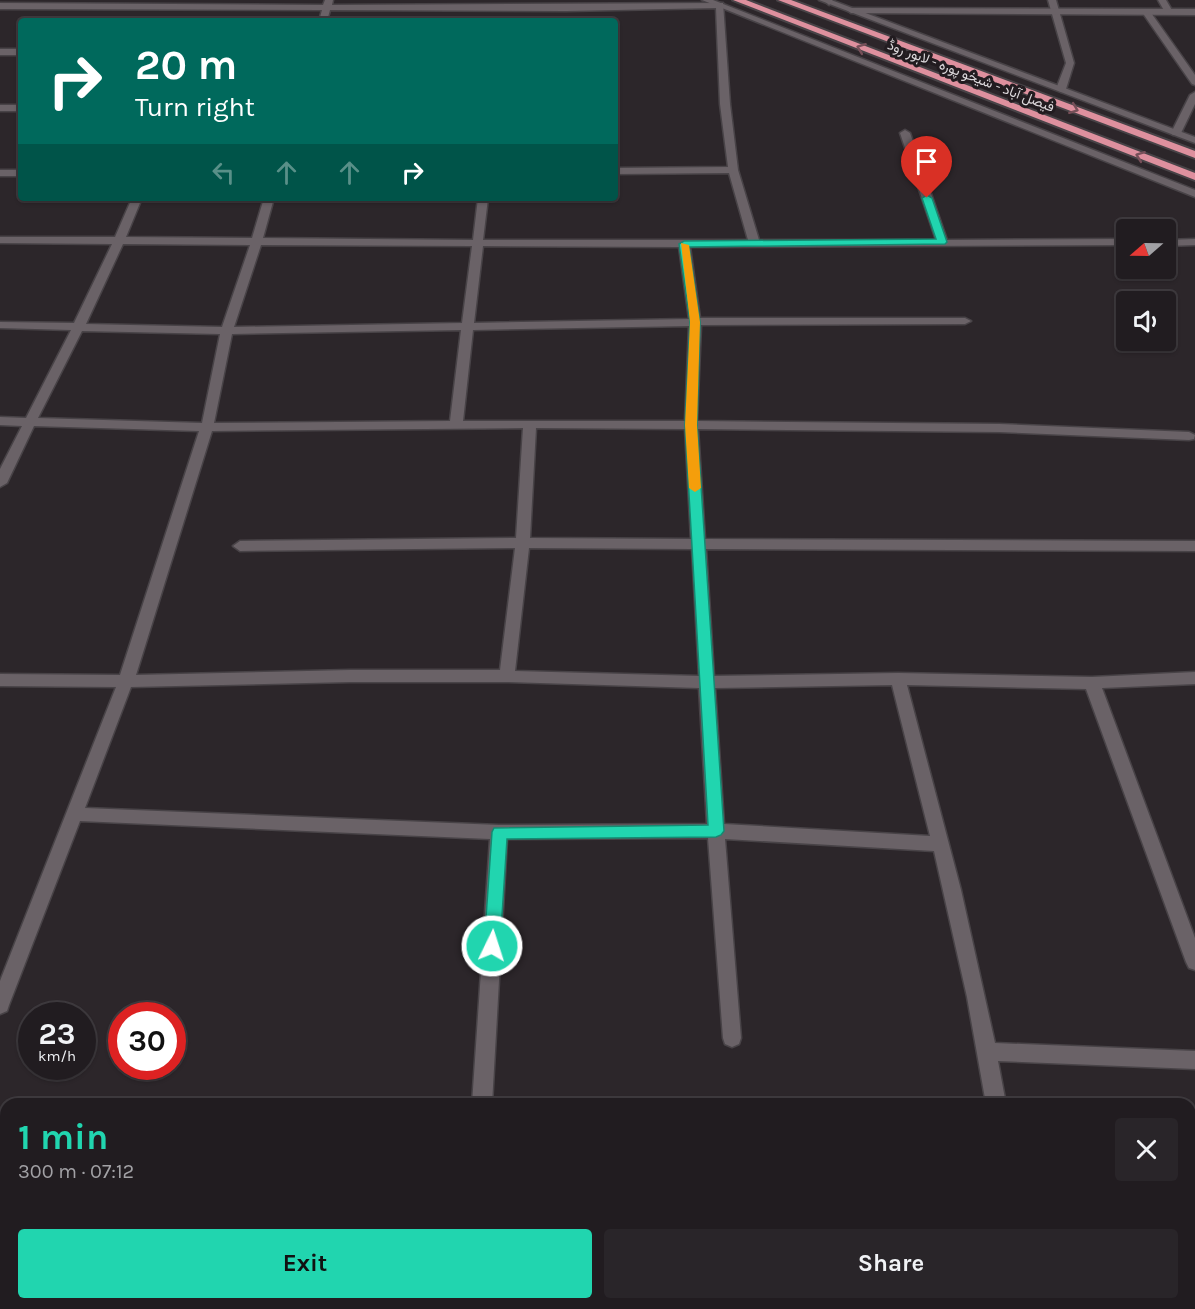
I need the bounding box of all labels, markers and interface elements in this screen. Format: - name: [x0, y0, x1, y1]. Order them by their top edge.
- street label: فیصل آباد - شیخو پورہ - لاہور روڈ: [885, 36, 1057, 117]
- text: 20 m: [135, 40, 237, 90]
- icon: right: [36, 42, 114, 120]
- one-way arrow: [856, 42, 866, 55]
- text: Turn right: [135, 91, 255, 123]
- one-way arrow: [1068, 102, 1079, 115]
- pin: [901, 136, 952, 198]
- icon: arrive: [910, 145, 943, 178]
- one-way arrow: [1136, 151, 1147, 163]
- icon: left: [207, 156, 240, 189]
- icon: ahead: [270, 156, 303, 189]
- icon: ahead: [333, 156, 366, 189]
- icon: right: [396, 156, 429, 189]
- north arrow: [1116, 219, 1176, 279]
- map controls: [1116, 219, 1176, 351]
- button: sound: [1116, 291, 1176, 351]
- position arrow: [460, 914, 524, 978]
- speed limit sign: 30: [108, 1002, 186, 1080]
- text: 23: [39, 1016, 75, 1052]
- text: km/h: [38, 1047, 76, 1065]
- text: 1 min: [18, 1116, 108, 1158]
- button: close: [1115, 1118, 1178, 1181]
- text: 300 m · 07:12: [18, 1160, 134, 1183]
- button: Exit: [18, 1229, 592, 1298]
- button: Share: [604, 1229, 1178, 1298]

